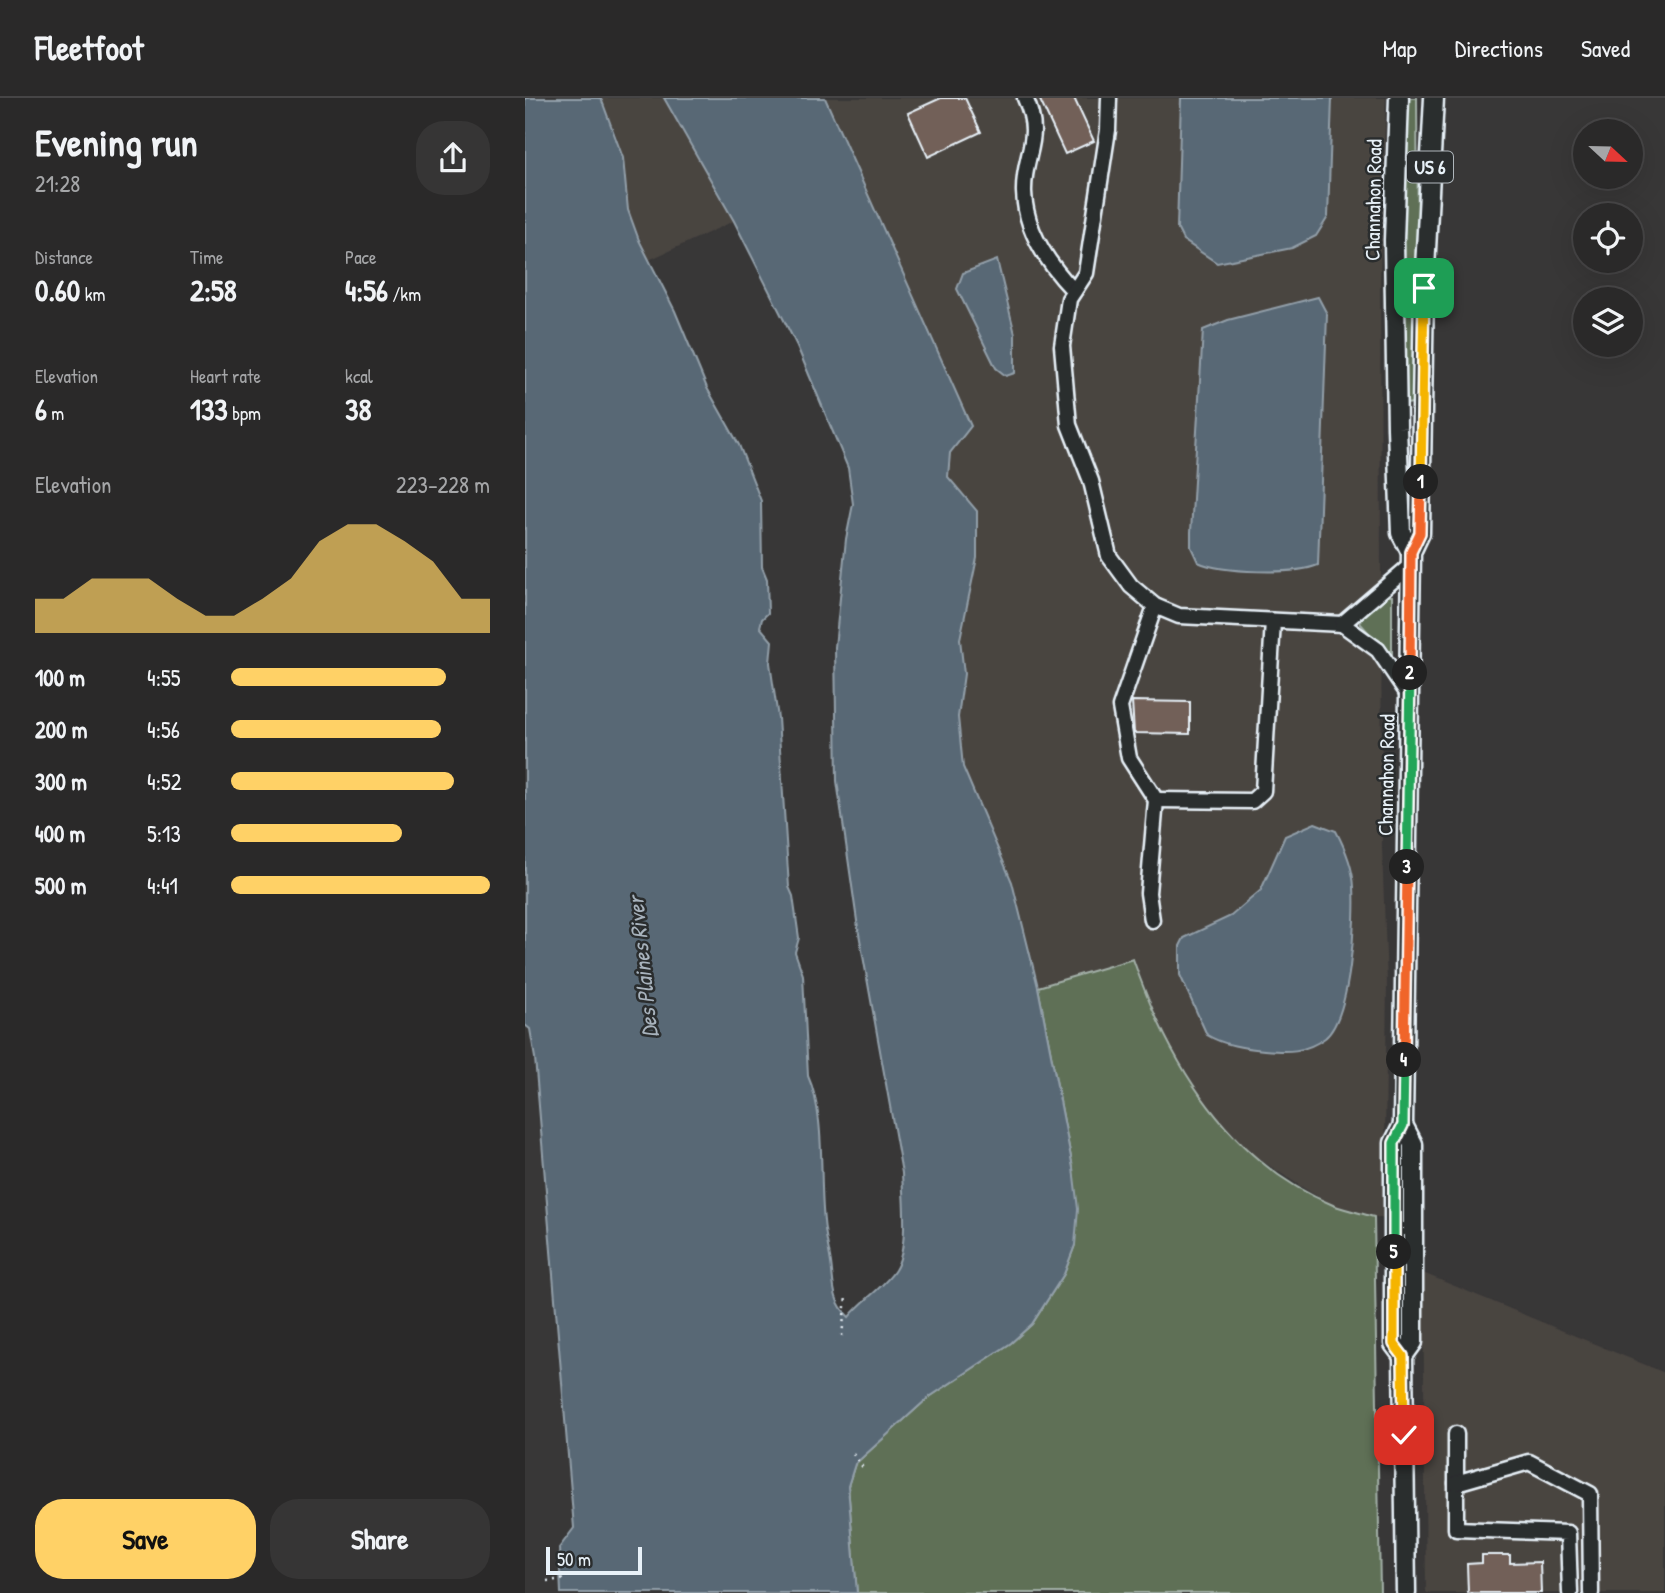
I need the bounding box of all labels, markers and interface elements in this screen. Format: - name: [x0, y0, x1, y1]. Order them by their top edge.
- text: Fleetfoot: [35, 26, 144, 70]
- text: Map: [1383, 32, 1417, 64]
- text: Directions: [1455, 32, 1543, 64]
- text: Saved: [1581, 32, 1630, 64]
- text: Evening run: [35, 116, 198, 168]
- north arrow: [1573, 119, 1643, 189]
- map controls: [1573, 119, 1643, 357]
- button: share: [416, 121, 490, 195]
- street label: Channahon Road: [1357, 139, 1389, 261]
- road number: US 6: [1407, 152, 1453, 183]
- text: 21:28: [35, 168, 80, 199]
- button: locate: [1573, 203, 1643, 273]
- text: Distance: [35, 244, 93, 270]
- text: Time: [190, 244, 224, 270]
- text: Pace: [345, 244, 377, 270]
- pin: [1394, 258, 1454, 318]
- icon: arrive: [1405, 269, 1443, 307]
- text: 0.60: [35, 270, 80, 310]
- text: 2:58: [190, 270, 237, 310]
- text: 4:56: [345, 270, 388, 310]
- text: km: [80, 281, 105, 307]
- text: /km: [388, 281, 421, 307]
- button: layers: [1573, 287, 1643, 357]
- text: Elevation: [35, 363, 98, 389]
- text: Heart rate: [190, 363, 261, 389]
- text: kcal: [345, 363, 373, 389]
- text: 6: [35, 389, 47, 429]
- text: 133: [190, 389, 228, 429]
- text: 38: [345, 389, 371, 429]
- text: m: [47, 400, 64, 426]
- text: bpm: [228, 400, 261, 426]
- pin: 1: [1403, 464, 1439, 500]
- text: 1: [1417, 468, 1424, 494]
- text: Elevation: [35, 469, 111, 500]
- text: 223–228 m: [396, 469, 490, 500]
- pin: 2: [1393, 656, 1428, 690]
- text: 2: [1405, 659, 1414, 685]
- text: 100 m: [35, 662, 85, 693]
- text: 4:55: [147, 662, 180, 693]
- text: 200 m: [35, 714, 87, 745]
- text: 4:56: [147, 714, 180, 745]
- street label: Channahon Road: [1370, 714, 1402, 836]
- text: 300 m: [35, 766, 87, 797]
- text: 4:52: [147, 766, 181, 797]
- text: 400 m: [35, 818, 85, 849]
- text: 5:13: [147, 818, 181, 849]
- pin: 3: [1389, 850, 1425, 884]
- text: 3: [1402, 853, 1411, 879]
- text: 500 m: [35, 870, 86, 901]
- text: 4:41: [147, 870, 178, 901]
- water label: Des Plaines River: [619, 892, 665, 1039]
- pin: 4: [1387, 1042, 1421, 1077]
- text: 4: [1400, 1046, 1407, 1072]
- pin: 5: [1377, 1234, 1411, 1270]
- text: 5: [1389, 1238, 1398, 1264]
- pin: [1374, 1405, 1434, 1465]
- icon: check: [1385, 1416, 1423, 1454]
- button: Save: [35, 1499, 256, 1579]
- button: Share: [270, 1499, 490, 1579]
- scale bar: [546, 1544, 642, 1576]
- text: 50 m: [557, 1546, 591, 1572]

